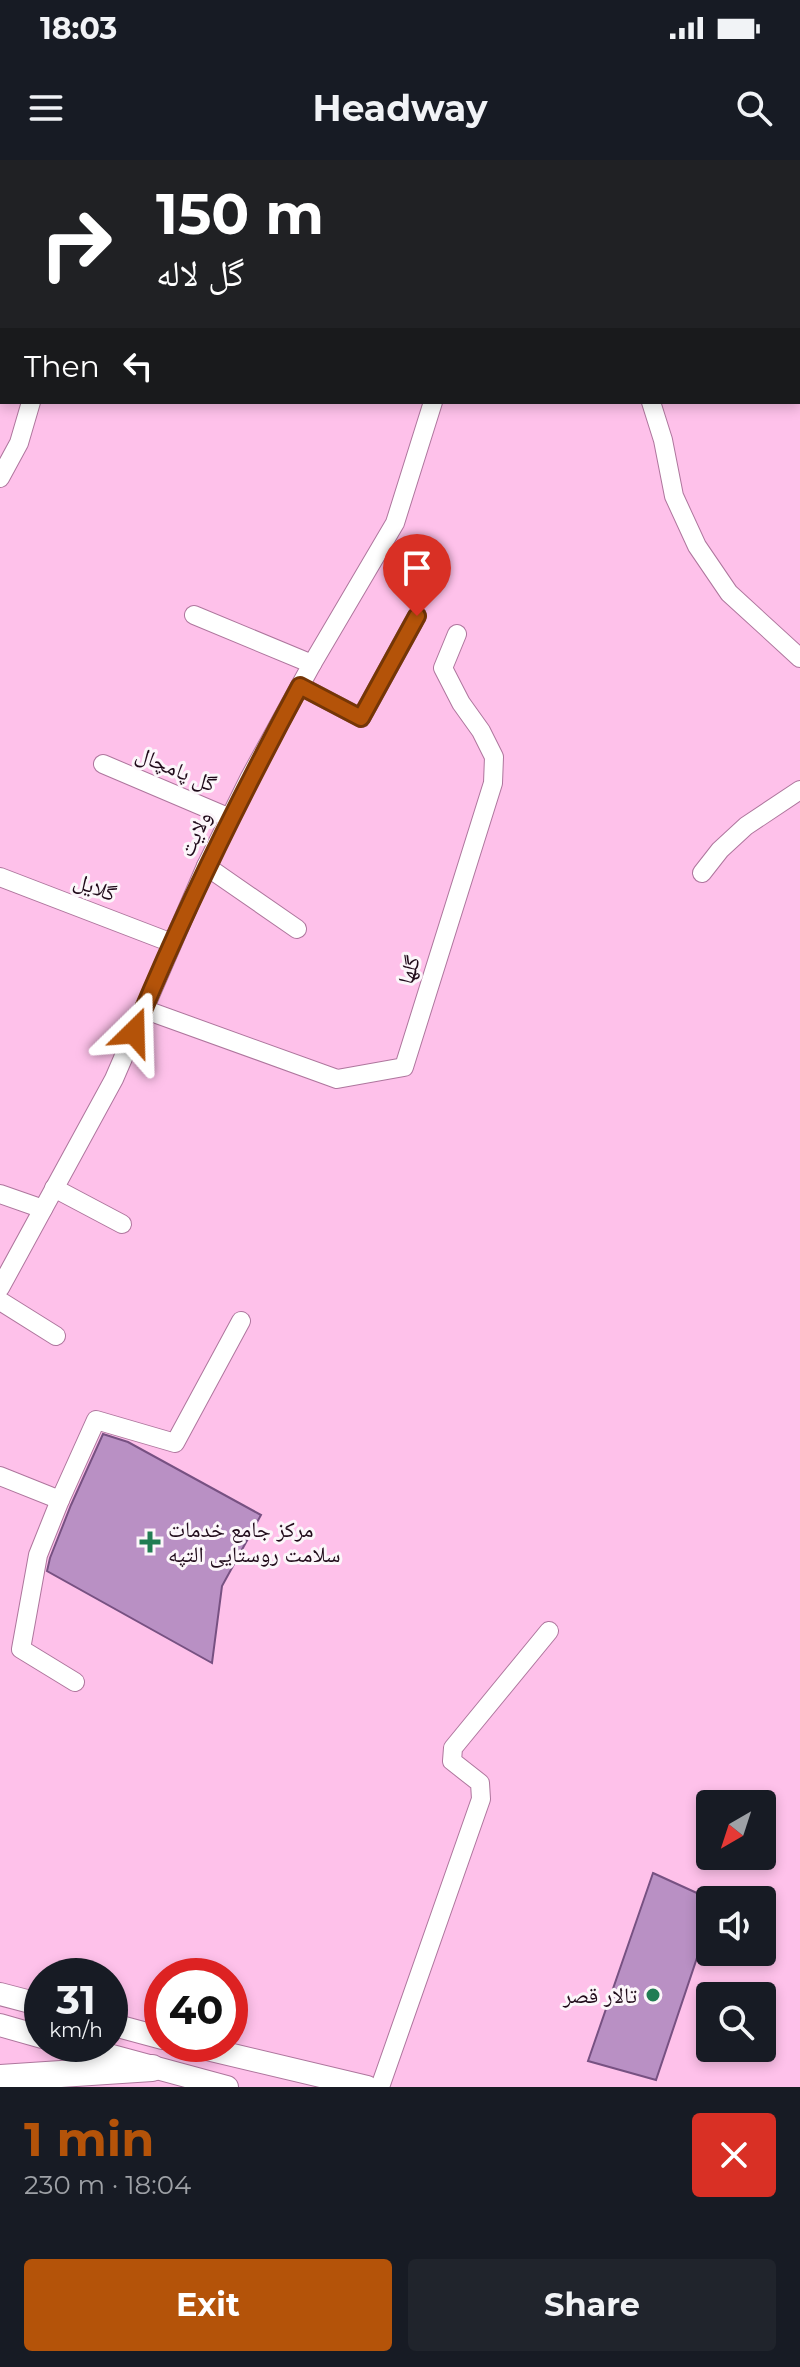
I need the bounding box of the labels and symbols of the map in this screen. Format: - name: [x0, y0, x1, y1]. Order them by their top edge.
- pin: [383, 534, 451, 616]
- street label: گل پامچال: [132, 740, 220, 798]
- street label: ولایت: [173, 807, 217, 861]
- street label: گلایل: [70, 867, 120, 907]
- street label: گلها: [392, 952, 426, 988]
- position arrow: [92, 990, 176, 1074]
- place label: مرکز جامع خدمات سلامت روستایی التپه: [168, 1516, 341, 1568]
- marker: مرکز جامع خدمات سلامت روستایی التپه: [139, 1531, 161, 1553]
- north arrow: [696, 1790, 776, 1870]
- speed limit sign: 40: [144, 1958, 248, 2062]
- place label: تالار قصر: [562, 1982, 638, 2009]
- marker: تالار قصر: [644, 1986, 662, 2004]

